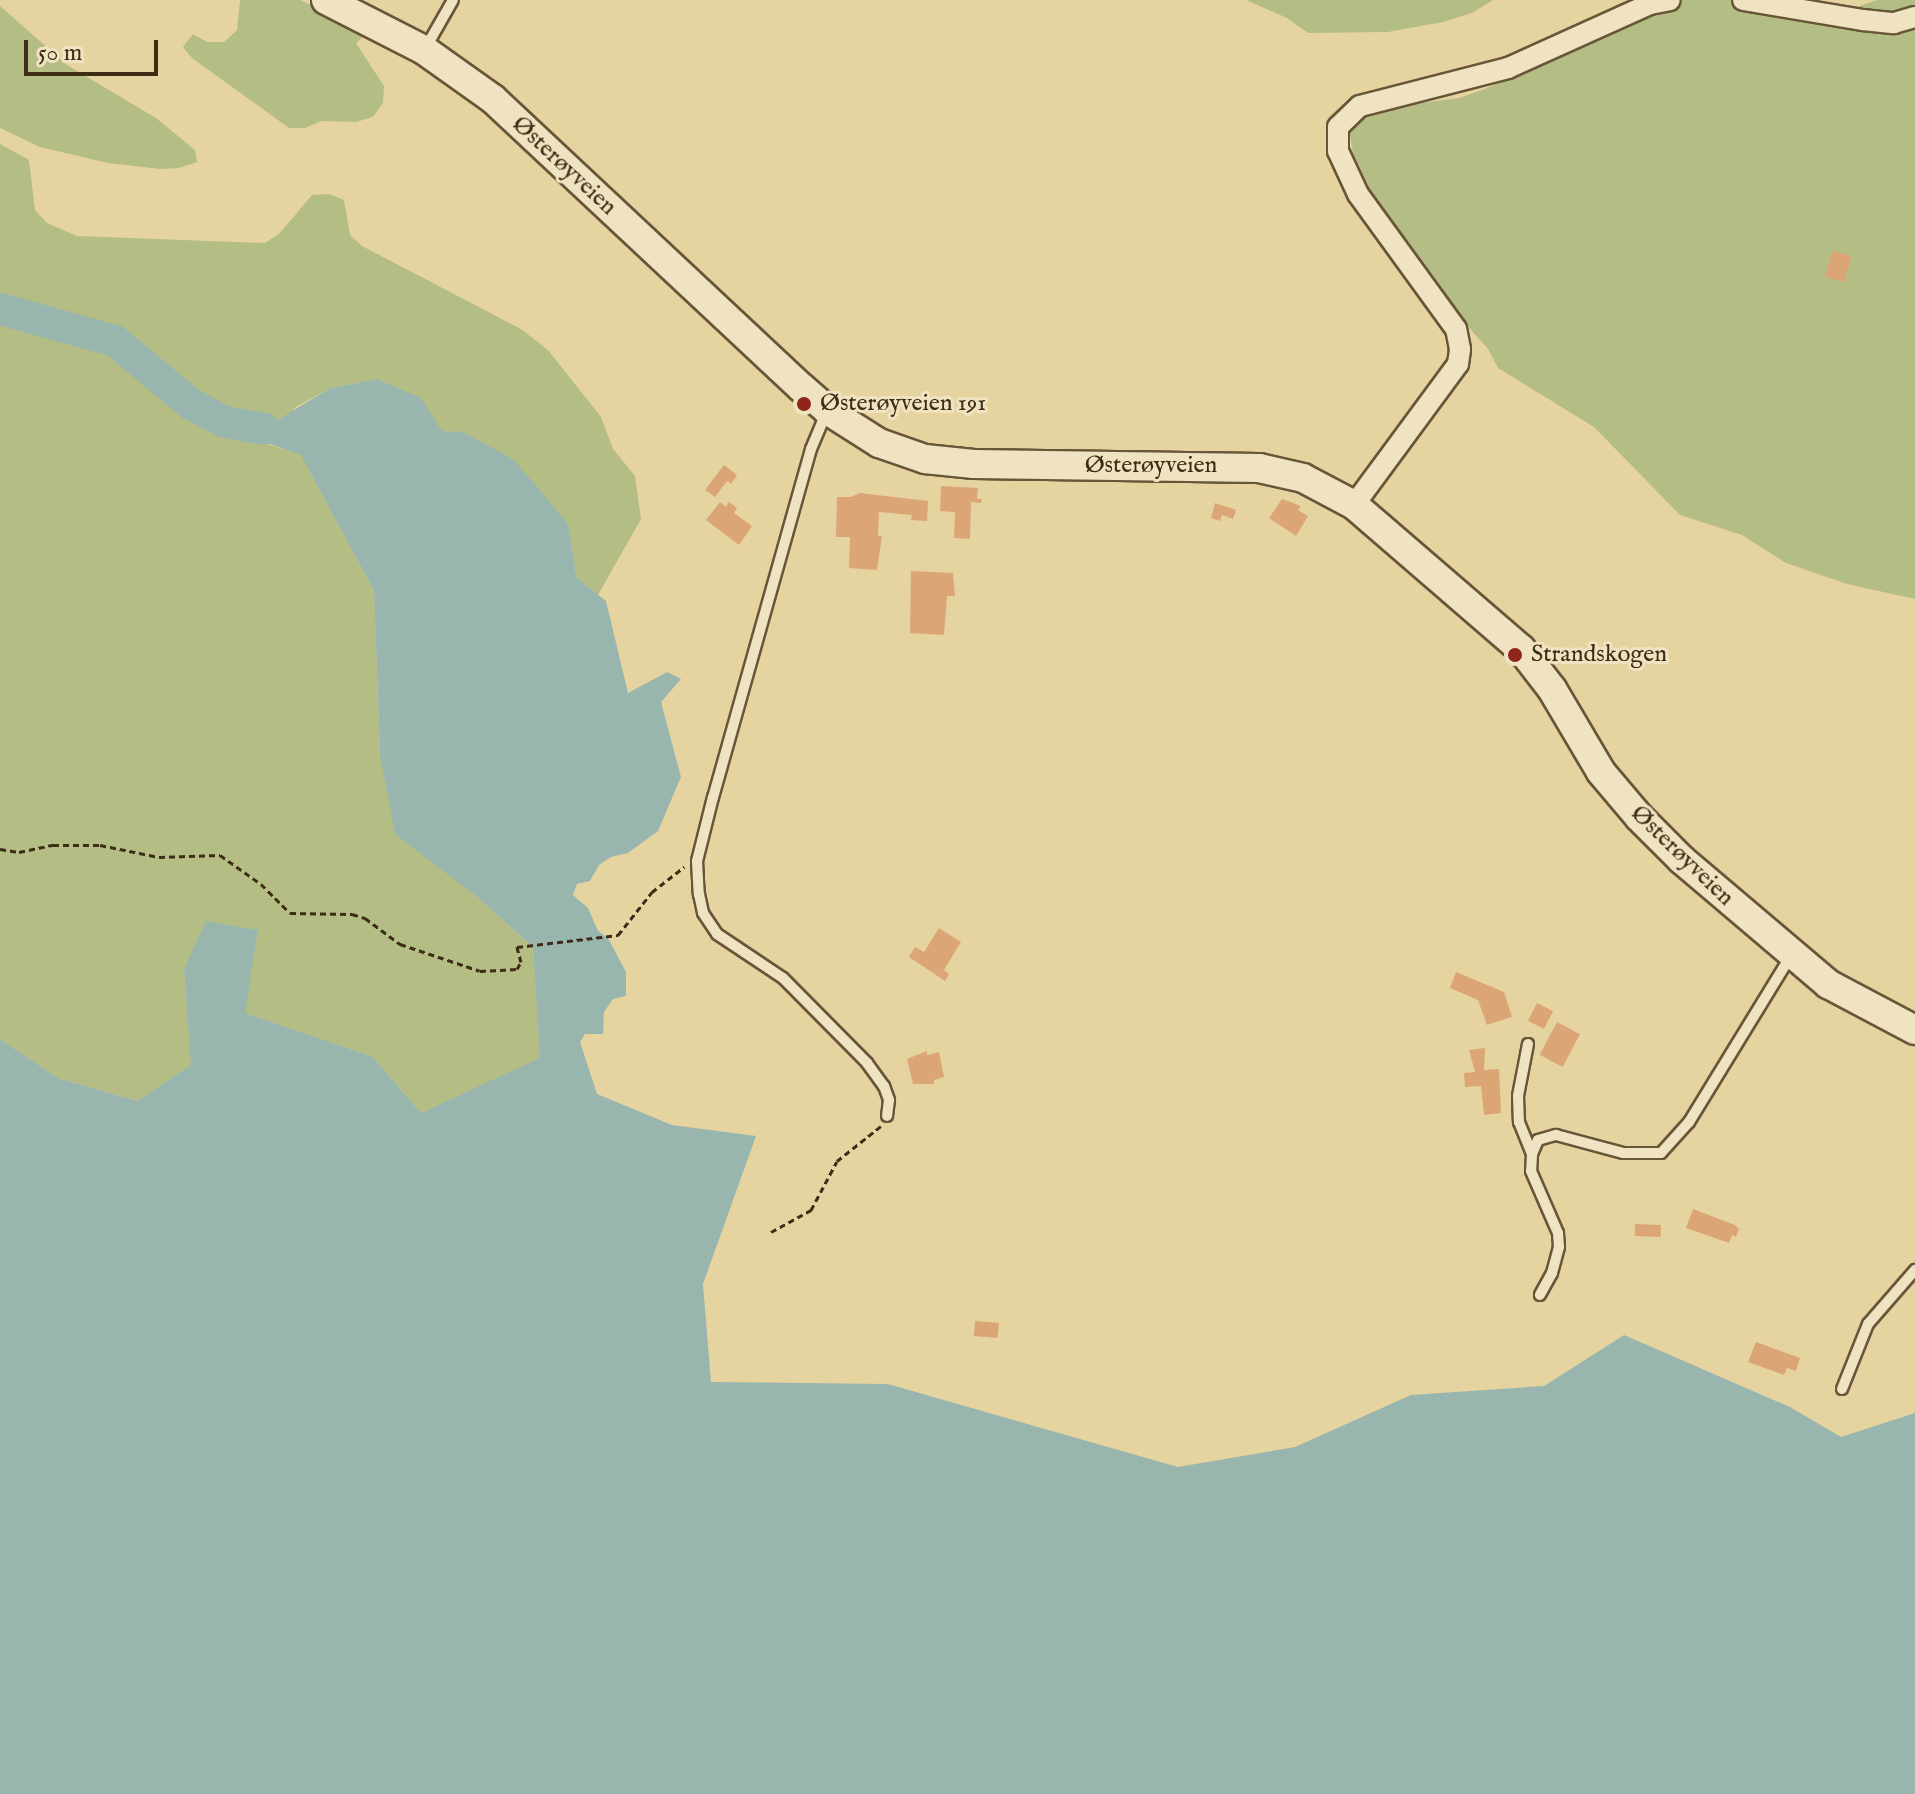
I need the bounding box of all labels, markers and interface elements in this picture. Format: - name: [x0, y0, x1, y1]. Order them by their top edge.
- scale bar: [28, 24, 162, 74]
- text: 50 m: [38, 38, 82, 69]
- street label: Østerøyveien: [506, 110, 622, 222]
- place label: Østerøyveien 191: [820, 390, 986, 418]
- marker: Østerøyveien 191: [795, 395, 813, 413]
- street label: Østerøyveien: [1085, 452, 1217, 480]
- place label: Strandskogen: [1531, 641, 1667, 669]
- marker: Strandskogen: [1506, 646, 1524, 664]
- street label: Østerøyveien: [1624, 800, 1740, 912]

